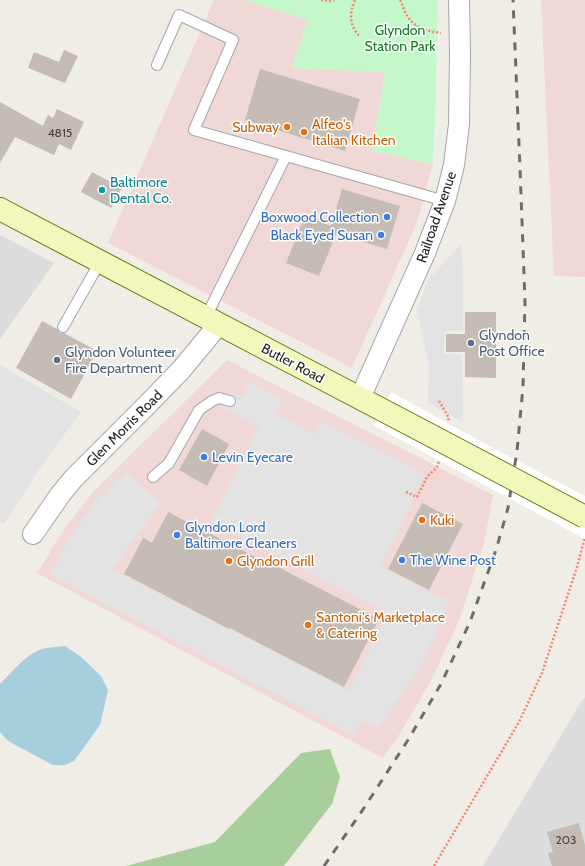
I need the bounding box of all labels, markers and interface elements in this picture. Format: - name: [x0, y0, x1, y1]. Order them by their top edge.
- park label: Glyndon Station Park: [365, 21, 436, 55]
- place label: Alfeo's Italian Kitchen: [312, 115, 396, 149]
- place label: Subway: [232, 118, 279, 136]
- marker: Subway: [282, 122, 292, 132]
- house number: 4815: [48, 125, 72, 140]
- marker: Alfeo's Italian Kitchen: [299, 127, 309, 137]
- street label: Railroad Avenue: [412, 169, 460, 265]
- place label: Baltimore Dental Co.: [110, 173, 172, 207]
- marker: Baltimore Dental Co.: [97, 185, 107, 195]
- place label: Boxwood Collection: [261, 208, 379, 226]
- marker: Boxwood Collection: [382, 212, 392, 222]
- place label: Black Eyed Susan: [271, 226, 373, 244]
- marker: Black Eyed Susan: [376, 230, 386, 240]
- place label: Glyndon Post Office: [479, 326, 545, 360]
- marker: Glyndon Post Office: [466, 338, 476, 348]
- street label: Butler Road: [258, 339, 328, 387]
- place label: Glyndon Volunteer Fire Department: [65, 343, 177, 377]
- marker: Glyndon Volunteer Fire Department: [52, 355, 62, 365]
- street label: Glen Morris Road: [82, 386, 166, 470]
- place label: Levin Eyecare: [212, 448, 293, 466]
- marker: Levin Eyecare: [199, 452, 209, 462]
- place label: Kuki: [430, 511, 454, 529]
- marker: Kuki: [417, 515, 427, 525]
- place label: Glyndon Lord Baltimore Cleaners: [185, 518, 297, 552]
- marker: Glyndon Lord Baltimore Cleaners: [172, 530, 182, 540]
- place label: The Wine Post: [410, 551, 496, 569]
- place label: Glyndon Grill: [237, 552, 315, 570]
- marker: The Wine Post: [397, 555, 407, 565]
- marker: Glyndon Grill: [224, 556, 234, 566]
- place label: Santoni's Marketplace & Catering: [316, 608, 445, 642]
- marker: Santoni's Marketplace & Catering: [303, 620, 313, 630]
- house number: 203: [555, 832, 577, 847]

